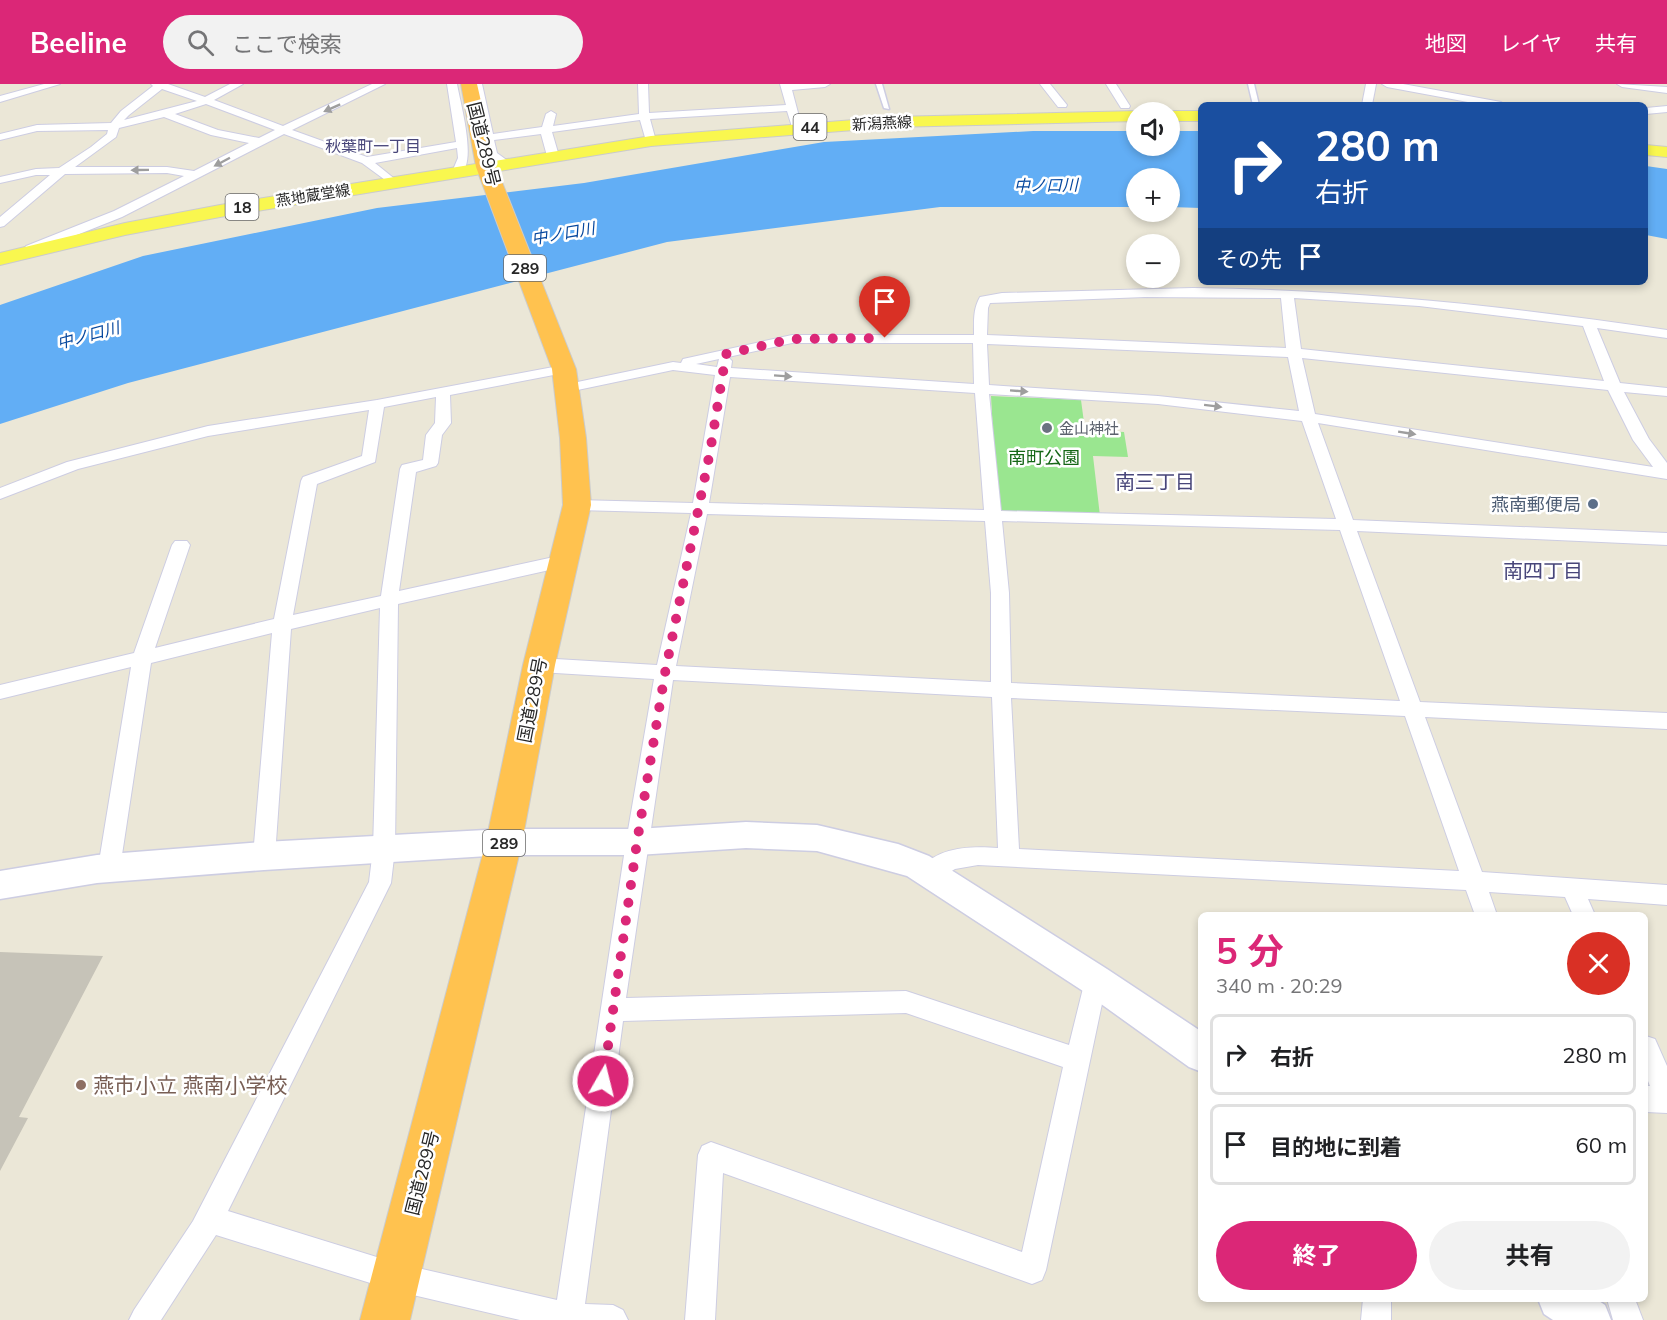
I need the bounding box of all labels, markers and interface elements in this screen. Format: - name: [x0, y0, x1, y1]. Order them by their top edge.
- search box: [163, 15, 583, 69]
- text: Beeline: [30, 25, 127, 60]
- icon: search: [184, 26, 217, 59]
- text: ここで検索: [232, 30, 342, 58]
- text: 地図: [1425, 30, 1467, 56]
- text: レイヤ: [1500, 30, 1562, 56]
- text: 共有: [1595, 30, 1637, 56]
- street label: 国道289号: [462, 99, 506, 189]
- map controls: [1126, 102, 1180, 288]
- button: sound: [1126, 102, 1180, 156]
- one-way arrow: [324, 103, 341, 112]
- street label: 新潟燕線: [852, 112, 912, 134]
- road number: 44: [794, 114, 826, 140]
- text: 280 m: [1315, 119, 1440, 172]
- icon: right: [1216, 126, 1294, 204]
- district label: 秋葉町一丁目: [325, 136, 421, 156]
- one-way arrow: [214, 157, 231, 167]
- one-way arrow: [131, 165, 150, 175]
- button: +: [1126, 168, 1180, 222]
- water label: 中ノ口川: [1014, 174, 1080, 196]
- text: 右折: [1315, 175, 1369, 209]
- street label: 燕地蔵堂線: [274, 180, 352, 210]
- road number: 18: [226, 194, 258, 220]
- water label: 中ノ口川: [530, 217, 598, 248]
- button: −: [1126, 234, 1180, 288]
- icon: arrive: [1294, 240, 1327, 273]
- text: その先: [1216, 245, 1282, 273]
- road number: 289: [504, 255, 546, 281]
- pin: [859, 276, 910, 338]
- icon: arrive: [868, 285, 901, 318]
- water label: 中ノ口川: [54, 317, 123, 353]
- one-way arrow: [773, 371, 792, 380]
- one-way arrow: [1010, 386, 1029, 395]
- one-way arrow: [1204, 402, 1223, 411]
- place label: 金山神社: [1059, 419, 1119, 438]
- marker: 金山神社: [1040, 421, 1054, 435]
- one-way arrow: [1397, 429, 1416, 438]
- park label: 南町公園: [1008, 446, 1080, 469]
- district label: 南三丁目: [1115, 469, 1195, 494]
- place label: 燕南郵便局: [1491, 493, 1581, 516]
- marker: 燕南郵便局: [1586, 497, 1600, 511]
- district label: 南四丁目: [1503, 558, 1583, 583]
- street label: 国道289号: [512, 655, 552, 745]
- road number: 289: [483, 830, 525, 856]
- text: 5 分: [1216, 928, 1283, 973]
- button: close: [1567, 932, 1630, 995]
- text: 340 m · 20:29: [1216, 973, 1342, 998]
- icon: right: [1219, 1038, 1252, 1071]
- text: 280 m: [1562, 1041, 1627, 1069]
- text: 右折: [1270, 1043, 1314, 1071]
- position arrow: [571, 1049, 635, 1113]
- place label: 燕市小立 燕南小学校: [93, 1072, 287, 1098]
- marker: 燕市小立 燕南小学校: [74, 1078, 88, 1092]
- street label: 国道289号: [400, 1128, 444, 1218]
- icon: arrive: [1219, 1128, 1252, 1161]
- text: 60 m: [1576, 1131, 1627, 1159]
- text: 目的地に到着: [1270, 1133, 1402, 1161]
- button: 終了: [1216, 1221, 1417, 1290]
- button: 共有: [1429, 1221, 1630, 1290]

